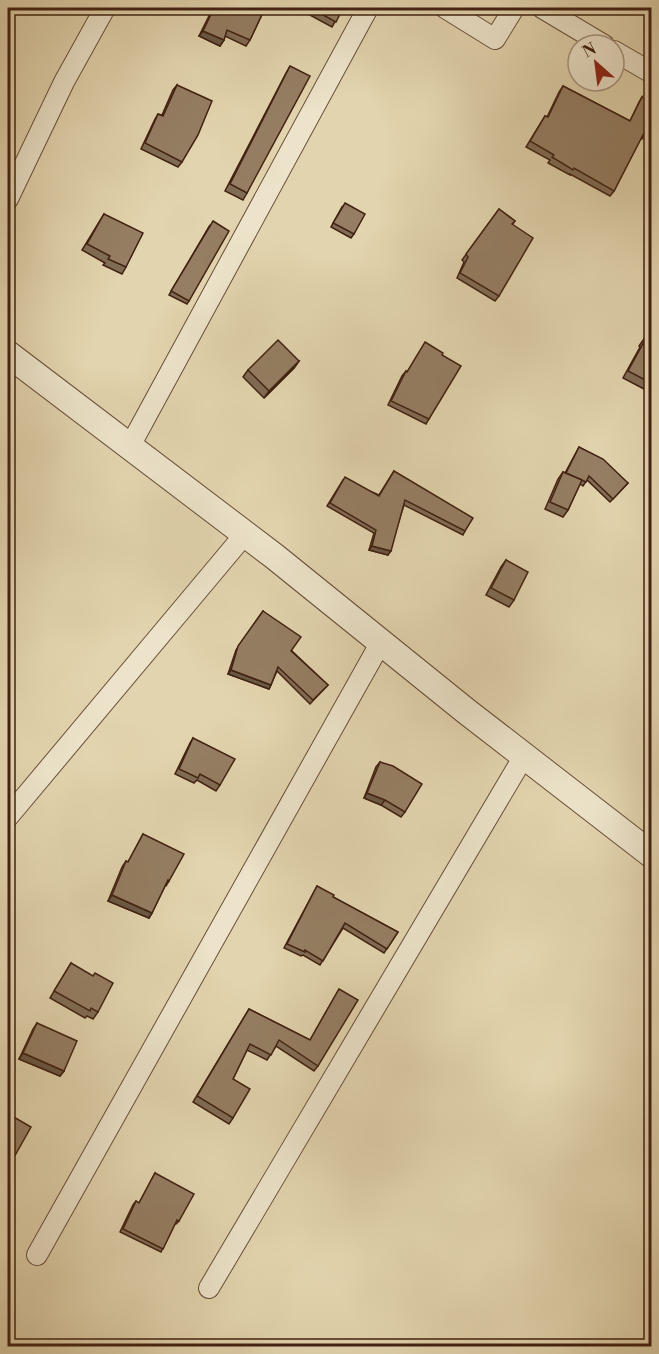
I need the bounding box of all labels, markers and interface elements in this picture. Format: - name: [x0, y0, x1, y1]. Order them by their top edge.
- north arrow: [566, 33, 626, 93]
- text: N: [579, 39, 600, 62]

